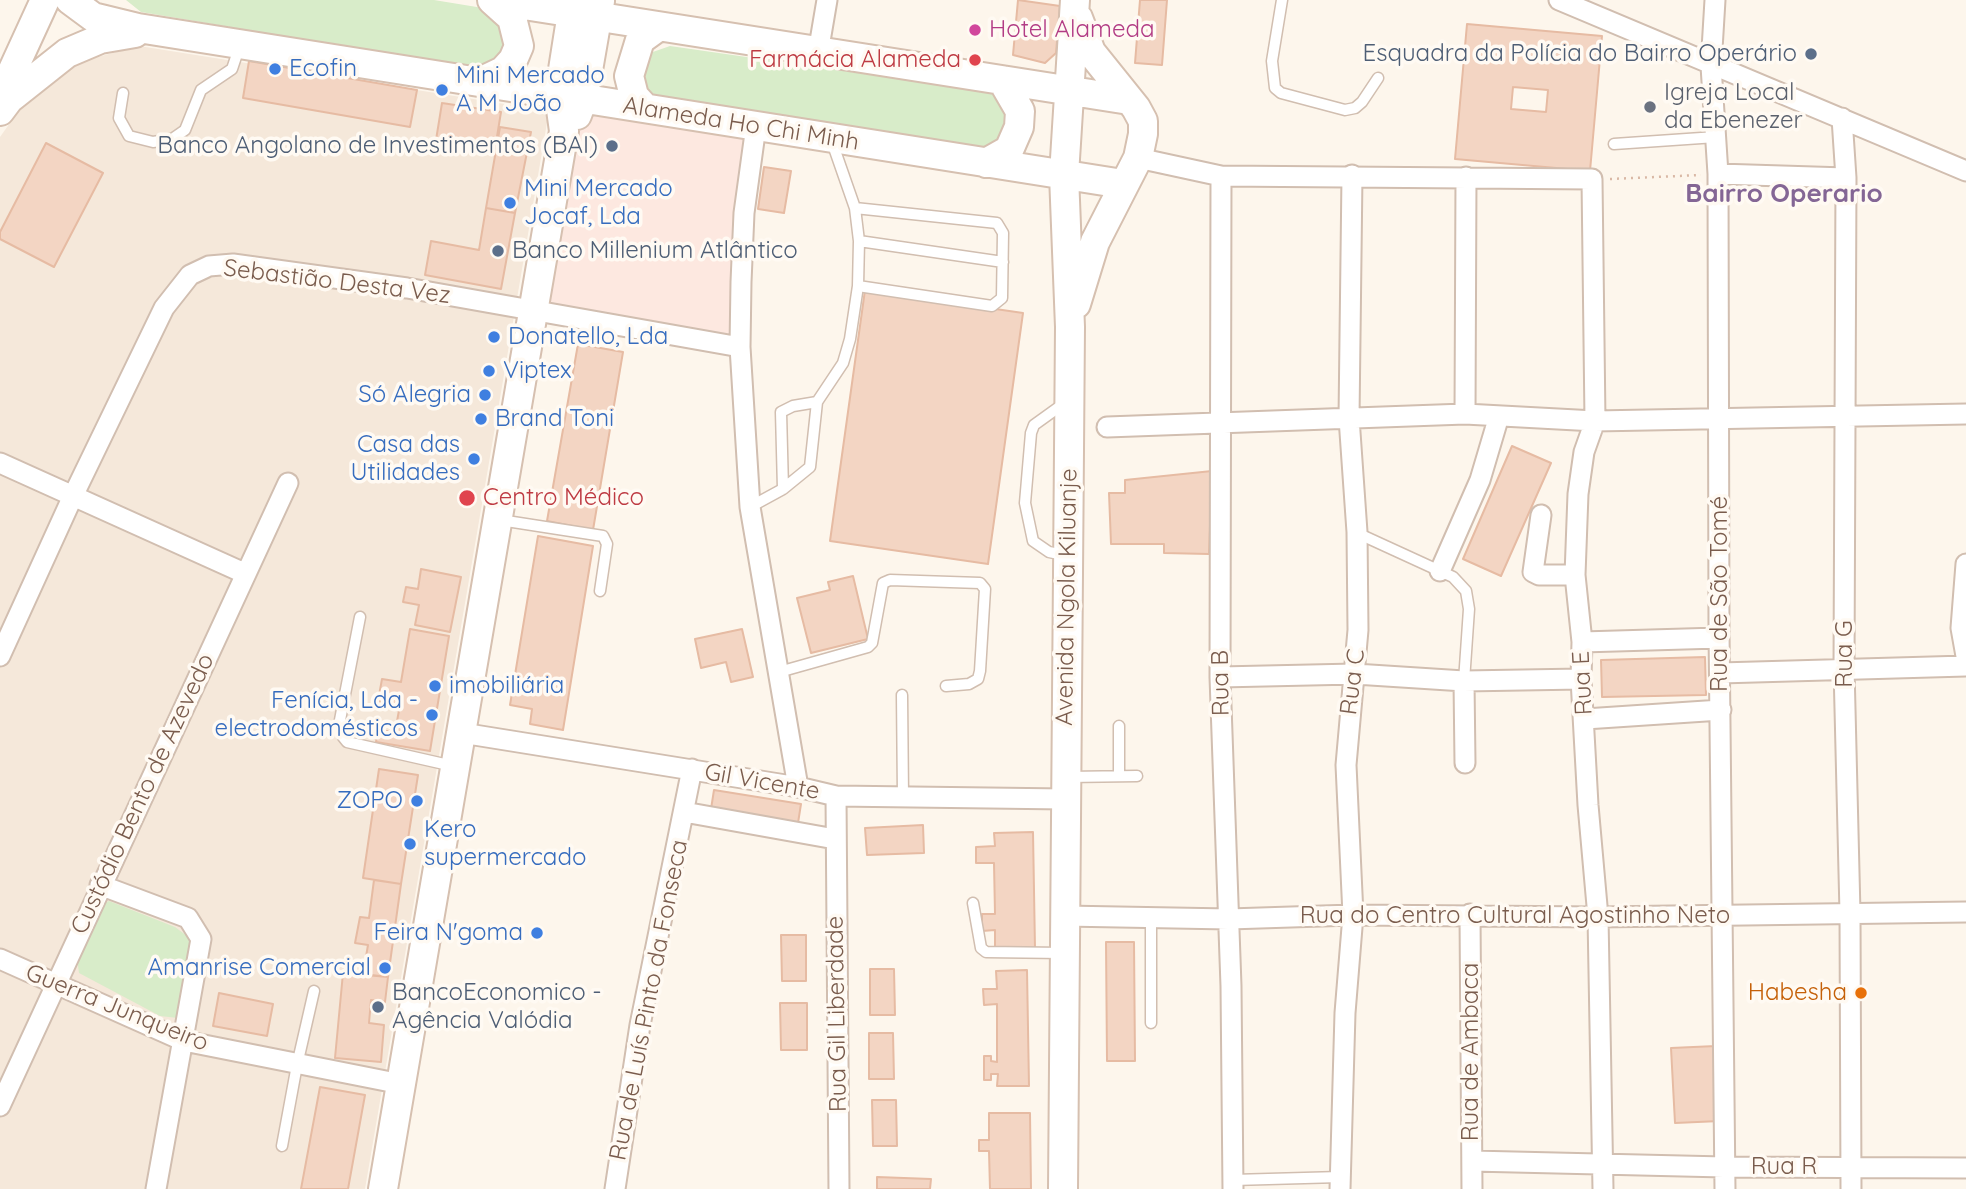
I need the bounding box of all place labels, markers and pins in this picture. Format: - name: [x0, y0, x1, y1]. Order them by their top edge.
- place label: Hotel Alameda: [989, 16, 1155, 44]
- marker: Hotel Alameda: [967, 22, 983, 38]
- place label: Esquadra da Polícia do Bairro Operário: [1363, 40, 1797, 68]
- place label: Farmácia Alameda: [749, 46, 961, 74]
- marker: Esquadra da Polícia do Bairro Operário: [1803, 46, 1819, 62]
- marker: Farmácia Alameda: [967, 52, 983, 68]
- place label: Ecofin: [289, 55, 357, 83]
- marker: Ecofin: [267, 61, 283, 77]
- place label: Mini Mercado A M João: [456, 62, 605, 118]
- place label: Igreja Local da Ebenezer: [1664, 79, 1803, 135]
- marker: Mini Mercado A M João: [434, 82, 450, 98]
- marker: Igreja Local da Ebenezer: [1642, 99, 1658, 115]
- place label: Banco Angolano de Investimentos (BAI): [157, 132, 598, 160]
- marker: Banco Angolano de Investimentos (BAI): [604, 138, 620, 154]
- place label: Mini Mercado Jocaf, Lda: [524, 175, 673, 231]
- marker: Mini Mercado Jocaf, Lda: [502, 195, 518, 211]
- place label: Banco Millenium Atlântico: [512, 237, 798, 265]
- marker: Banco Millenium Atlântico: [490, 243, 506, 259]
- place label: Donatello, Lda: [508, 323, 668, 351]
- marker: Donatello, Lda: [486, 329, 502, 345]
- place label: Viptex: [503, 357, 572, 385]
- marker: Viptex: [481, 363, 497, 379]
- place label: Só Alegria: [358, 381, 471, 409]
- marker: Só Alegria: [477, 387, 493, 403]
- place label: Brand Toni: [495, 405, 614, 433]
- marker: Brand Toni: [473, 411, 489, 427]
- place label: Casa das Utilidades: [351, 431, 460, 487]
- marker: Casa das Utilidades: [466, 451, 482, 467]
- place label: Centro Médico: [483, 484, 644, 512]
- marker: Centro Médico: [457, 488, 477, 508]
- place label: imobiliária: [449, 672, 564, 700]
- marker: imobiliária: [427, 678, 443, 694]
- place label: Fenícia, Lda - electrodomésticos: [215, 687, 418, 743]
- marker: Fenícia, Lda - electrodomésticos: [424, 707, 440, 723]
- place label: ZOPO: [337, 787, 403, 815]
- marker: ZOPO: [409, 793, 425, 809]
- place label: Kero supermercado: [424, 816, 586, 872]
- marker: Kero supermercado: [402, 836, 418, 852]
- place label: Feira N'goma: [374, 919, 523, 947]
- marker: Feira N'goma: [529, 925, 545, 941]
- place label: Amanrise Comercial: [147, 954, 371, 982]
- marker: Amanrise Comercial: [377, 960, 393, 976]
- place label: BancoEconomico - Agência Valódia: [392, 979, 602, 1035]
- place label: Habesha: [1748, 979, 1847, 1007]
- marker: Habesha: [1853, 985, 1869, 1001]
- marker: BancoEconomico - Agência Valódia: [370, 999, 386, 1015]

